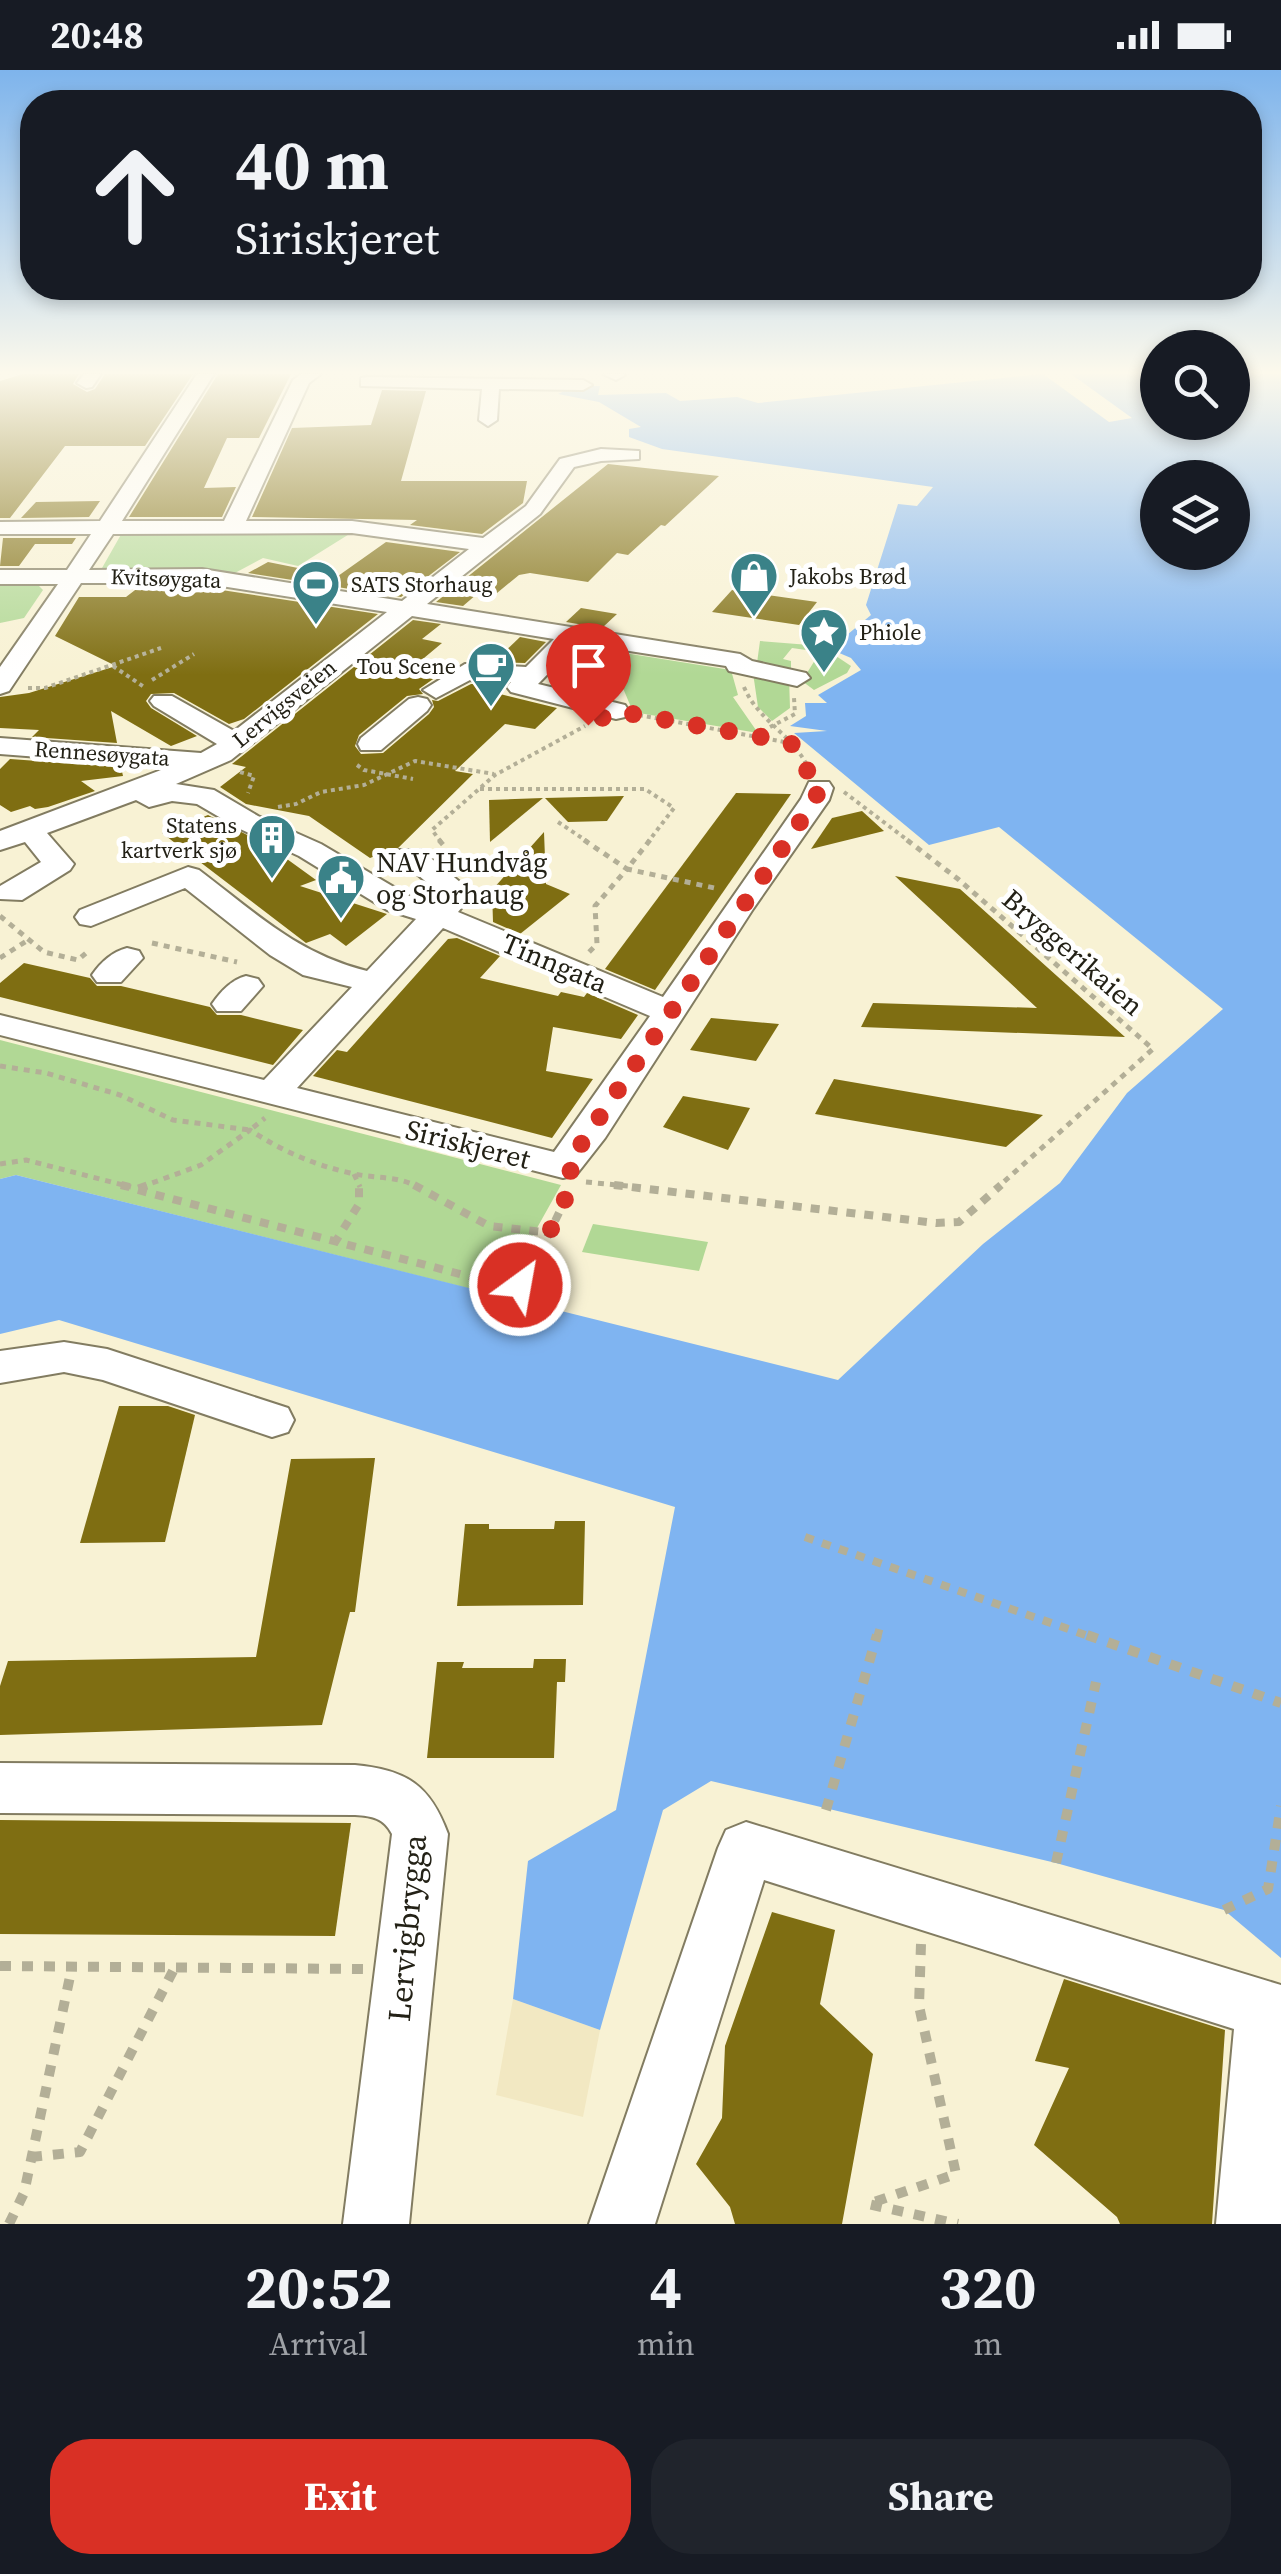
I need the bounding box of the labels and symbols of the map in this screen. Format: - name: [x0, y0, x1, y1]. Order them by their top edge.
- shop icon: Jakobs Brød: [728, 550, 780, 618]
- sports icon: SATS Storhaug: [290, 558, 342, 626]
- street label: Kvitsøygata: [110, 561, 223, 595]
- place label: Jakobs Brød: [788, 561, 907, 591]
- place label: SATS Storhaug: [351, 569, 493, 599]
- place icon: Phiole: [798, 606, 850, 674]
- place label: Phiole: [859, 617, 921, 647]
- pin: [546, 623, 631, 726]
- cafe icon: Tou Scene: [465, 640, 517, 708]
- place label: Tou Scene: [357, 651, 456, 681]
- street label: Lervigsveien: [226, 652, 342, 754]
- street label: Rennesøygata: [33, 733, 172, 773]
- place label: Statens kartverk sjø: [121, 810, 237, 865]
- building icon: Statens kartverk sjø: [246, 812, 298, 880]
- place label: NAV Hundvåg og Storhaug: [376, 843, 548, 913]
- public building icon: NAV Hundvåg og Storhaug: [315, 852, 367, 920]
- street label: Bryggerikaien: [994, 880, 1152, 1024]
- street label: Tinngata: [497, 924, 614, 1002]
- street label: Siriskjeret: [402, 1110, 535, 1178]
- position arrow: [468, 1233, 572, 1337]
- street label: Lervigbrygga: [377, 1832, 437, 2023]

